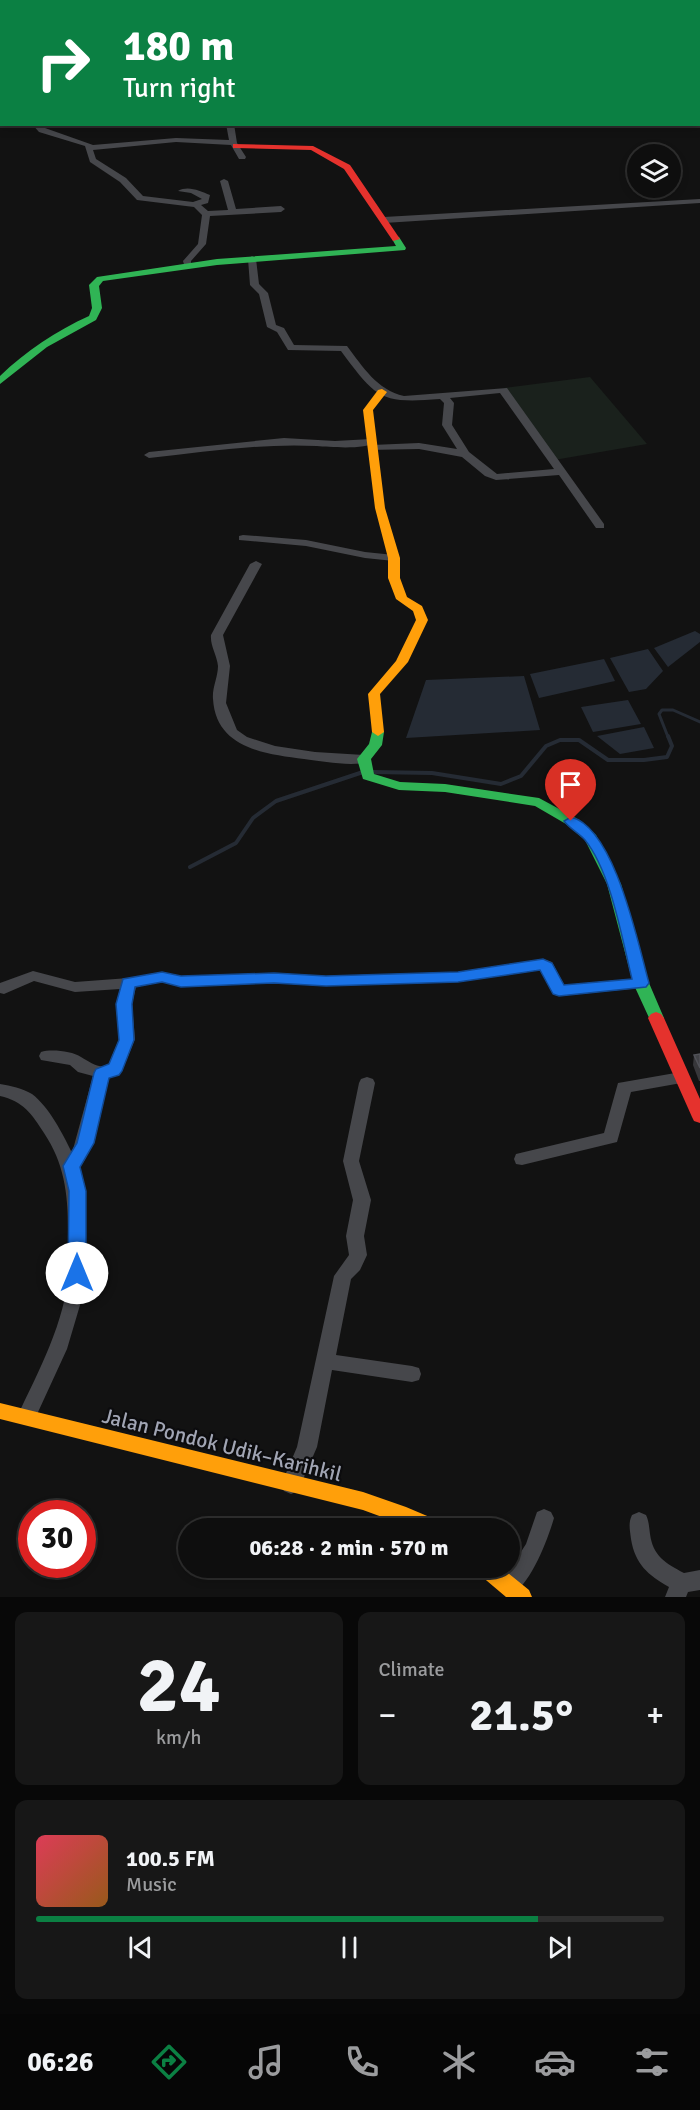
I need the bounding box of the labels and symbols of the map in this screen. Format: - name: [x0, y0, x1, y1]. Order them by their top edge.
- pin: [545, 759, 596, 821]
- position arrow: [45, 1241, 109, 1305]
- street label: Jalan Pondok Udik–Karihkil: [100, 1403, 344, 1487]
- speed limit sign: 30: [18, 1500, 96, 1578]

